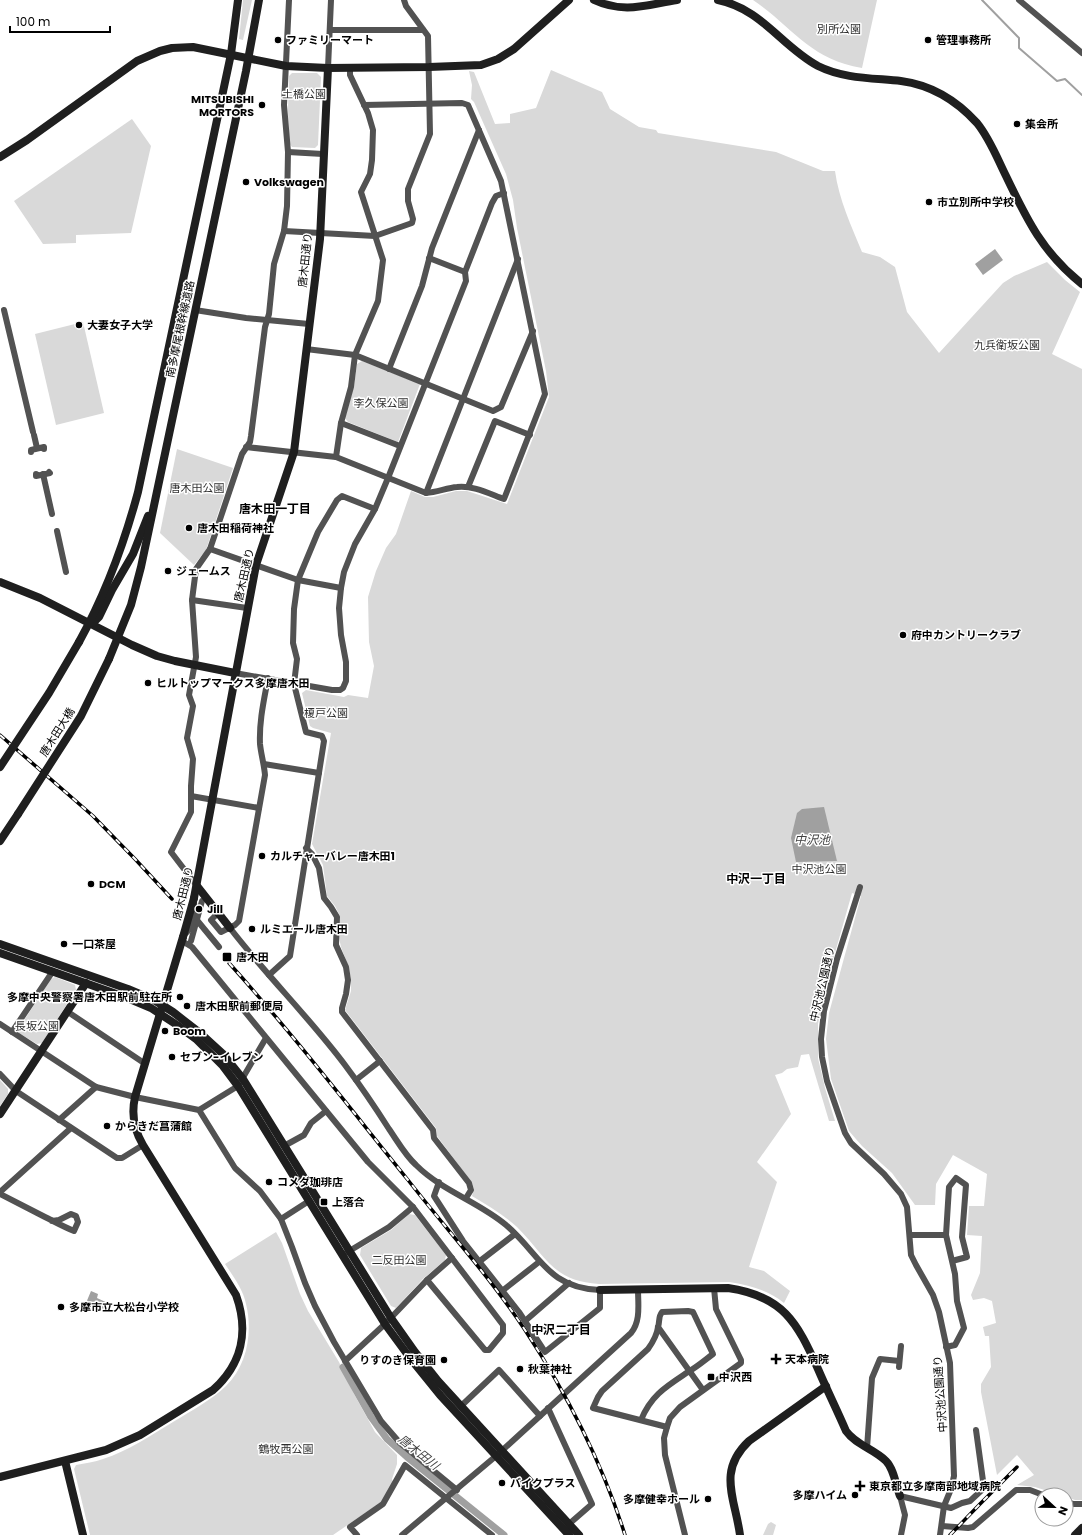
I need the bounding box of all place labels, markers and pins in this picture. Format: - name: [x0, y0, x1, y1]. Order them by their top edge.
- place label: ファミリーマート: [286, 32, 374, 48]
- place label: 管理事務所: [936, 32, 991, 48]
- marker: ファミリーマート: [273, 35, 283, 45]
- marker: 管理事務所: [923, 35, 933, 45]
- place label: MITSUBISHI MORTORS: [191, 91, 254, 120]
- marker: MITSUBISHI MORTORS: [257, 100, 267, 110]
- place label: 集会所: [1025, 116, 1058, 132]
- marker: 集会所: [1012, 119, 1022, 129]
- place label: Volkswagen: [254, 174, 324, 190]
- marker: Volkswagen: [241, 177, 251, 187]
- place label: 市立別所中学校: [937, 194, 1014, 210]
- marker: 市立別所中学校: [924, 197, 934, 207]
- place label: 大妻女子大学: [87, 317, 153, 333]
- marker: 大妻女子大学: [74, 320, 84, 330]
- place label: 唐木田稲荷神社: [197, 520, 274, 536]
- marker: 唐木田稲荷神社: [184, 523, 194, 533]
- place label: ジェームス: [176, 563, 231, 579]
- marker: ジェームス: [163, 566, 173, 576]
- place label: 府中カントリークラブ: [911, 627, 1021, 643]
- marker: 府中カントリークラブ: [898, 630, 908, 640]
- place label: ヒルトップマークス多摩唐木田: [156, 675, 310, 691]
- marker: ヒルトップマークス多摩唐木田: [143, 678, 153, 688]
- place label: カルチャーバレー唐木田1: [270, 848, 395, 864]
- marker: カルチャーバレー唐木田1: [257, 851, 267, 861]
- place label: DCM: [99, 876, 125, 892]
- marker: DCM: [86, 879, 96, 889]
- place label: Jill: [207, 901, 223, 917]
- marker: Jill: [194, 904, 204, 914]
- place label: ルミエール唐木田: [260, 921, 348, 937]
- marker: ルミエール唐木田: [247, 924, 257, 934]
- place label: 一口茶屋: [72, 936, 116, 952]
- marker: 一口茶屋: [59, 939, 69, 949]
- place label: 唐木田: [236, 949, 269, 965]
- marker: 唐木田: [221, 951, 233, 963]
- place label: 多摩中央警察署唐木田駅前駐在所: [7, 989, 172, 1005]
- marker: 多摩中央警察署唐木田駅前駐在所: [175, 992, 185, 1002]
- place label: 唐木田駅前郵便局: [195, 998, 283, 1014]
- marker: 唐木田駅前郵便局: [182, 1001, 192, 1011]
- place label: Boom: [173, 1023, 206, 1039]
- marker: Boom: [160, 1026, 170, 1036]
- place label: セブン-イレブン: [180, 1049, 263, 1065]
- marker: セブン-イレブン: [167, 1052, 177, 1062]
- place label: からきだ菖蒲館: [115, 1118, 192, 1134]
- marker: からきだ菖蒲館: [102, 1121, 112, 1131]
- place label: コメダ珈琲店: [277, 1174, 343, 1190]
- marker: コメダ珈琲店: [264, 1177, 274, 1187]
- place label: 上落合: [332, 1194, 365, 1210]
- marker: 上落合: [319, 1197, 329, 1207]
- place label: 多摩市立大松台小学校: [69, 1299, 179, 1315]
- marker: 多摩市立大松台小学校: [56, 1302, 66, 1312]
- place label: 天本病院: [785, 1351, 829, 1367]
- place label: りすのき保育園: [359, 1352, 436, 1368]
- marker: 天本病院: [770, 1353, 782, 1365]
- marker: りすのき保育園: [439, 1355, 449, 1365]
- place label: 秋葉神社: [528, 1361, 572, 1377]
- marker: 秋葉神社: [515, 1364, 525, 1374]
- place label: 中沢西: [719, 1369, 752, 1385]
- marker: 中沢西: [706, 1372, 716, 1382]
- place label: バイクプラス: [510, 1475, 576, 1491]
- marker: バイクプラス: [497, 1478, 507, 1488]
- place label: 東京都立多摩南部地域病院: [869, 1478, 1001, 1494]
- marker: 東京都立多摩南部地域病院: [854, 1480, 866, 1492]
- place label: 多摩ハイム: [792, 1487, 847, 1503]
- marker: 多摩ハイム: [850, 1490, 860, 1500]
- place label: 多摩健幸ホール: [623, 1491, 700, 1507]
- marker: 多摩健幸ホール: [703, 1494, 713, 1504]

